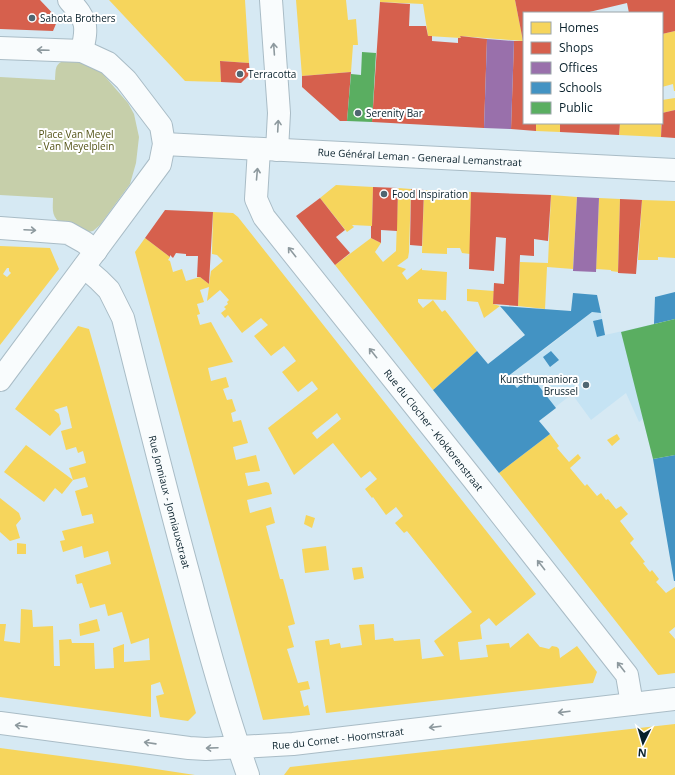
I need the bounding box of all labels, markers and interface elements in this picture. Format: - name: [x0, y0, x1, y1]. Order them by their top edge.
- place label: Sahota Brothers: [40, 11, 116, 25]
- legend: [523, 12, 663, 124]
- marker: Sahota Brothers: [27, 13, 37, 23]
- text: Homes: [559, 19, 599, 36]
- text: Shops: [559, 39, 594, 56]
- one-way arrow: [271, 43, 278, 56]
- one-way arrow: [37, 46, 50, 54]
- text: Offices: [559, 59, 598, 76]
- place label: Terracotta: [248, 67, 296, 81]
- marker: Terracotta: [235, 69, 245, 79]
- text: Schools: [559, 79, 602, 96]
- text: Public: [559, 99, 593, 116]
- place label: Serenity Bar: [366, 106, 423, 120]
- marker: Serenity Bar: [353, 108, 363, 118]
- one-way arrow: [275, 120, 282, 133]
- park label: Place Van Meyel - Van Meyelplein: [38, 127, 114, 153]
- street label: Rue Général Leman - Generaal Lemanstraat: [317, 145, 522, 169]
- one-way arrow: [254, 168, 261, 181]
- place label: Food Inspiration: [392, 187, 468, 201]
- marker: Food Inspiration: [379, 189, 389, 199]
- one-way arrow: [23, 226, 36, 234]
- one-way arrow: [288, 246, 296, 257]
- one-way arrow: [369, 348, 378, 359]
- street label: Rue du Clocher - Kloktorenstraat: [381, 366, 487, 494]
- place label: Kunsthumaniora Brussel: [500, 372, 578, 398]
- marker: Kunsthumaniora Brussel: [581, 380, 591, 390]
- street label: Rue Jonniaux - Jonniauxstraat: [146, 434, 194, 570]
- one-way arrow: [537, 559, 545, 570]
- one-way arrow: [617, 662, 626, 673]
- one-way arrow: [558, 708, 571, 716]
- one-way arrow: [15, 722, 28, 730]
- north arrow: [623, 723, 663, 763]
- street label: Rue du Cornet - Hoornstraat: [272, 724, 405, 752]
- one-way arrow: [429, 724, 442, 731]
- one-way arrow: [144, 739, 157, 747]
- one-way arrow: [206, 745, 219, 752]
- text: N: [637, 746, 647, 761]

